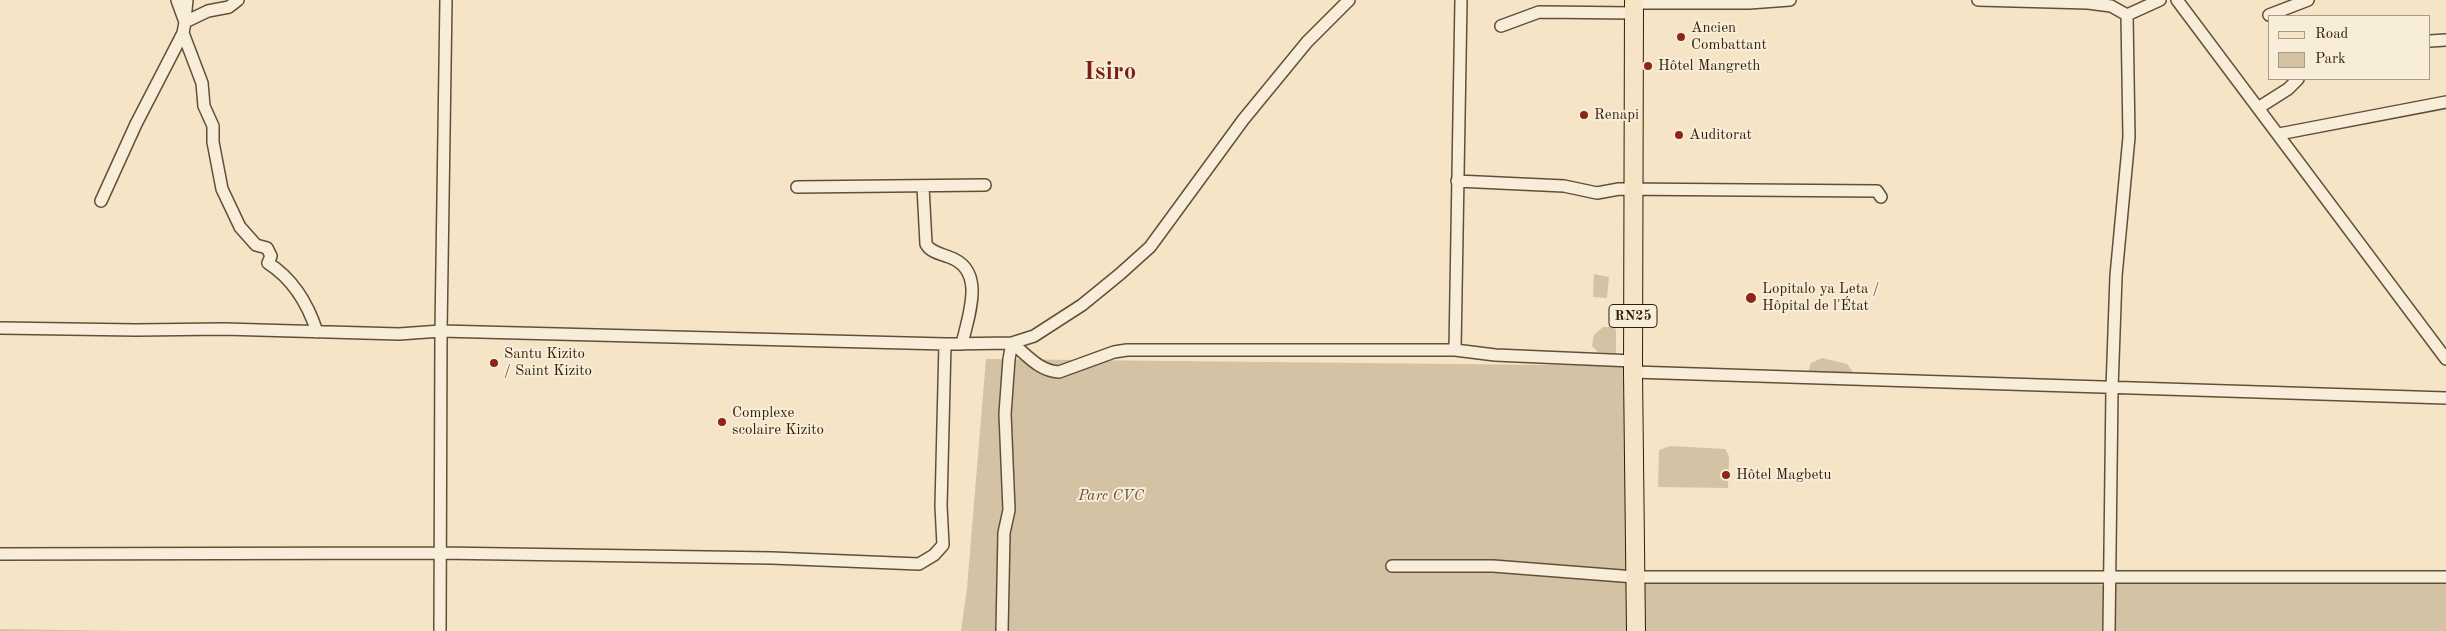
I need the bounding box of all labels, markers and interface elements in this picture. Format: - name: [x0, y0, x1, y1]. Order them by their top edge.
- legend: [2268, 15, 2431, 80]
- place label: Ancien Combattant: [1691, 19, 1767, 54]
- text: Road: [2315, 27, 2348, 42]
- marker: Ancien Combattant: [1675, 31, 1687, 43]
- text: Park: [2315, 52, 2346, 67]
- district label: Isiro: [1084, 57, 1136, 87]
- place label: Hôtel Mangreth: [1658, 57, 1760, 75]
- marker: Hôtel Mangreth: [1642, 60, 1654, 72]
- place label: Renapi: [1594, 106, 1639, 124]
- marker: Renapi: [1578, 109, 1590, 121]
- place label: Auditorat: [1689, 126, 1752, 144]
- marker: Auditorat: [1673, 129, 1685, 141]
- place label: Lopitalo ya Leta / Hôpital de l'État: [1762, 280, 1879, 315]
- marker: Lopitalo ya Leta / Hôpital de l'État: [1744, 291, 1758, 305]
- road number: RN25: [1609, 304, 1657, 328]
- place label: Santu Kizito / Saint Kizito: [504, 345, 592, 380]
- marker: Santu Kizito / Saint Kizito: [488, 357, 500, 369]
- place label: Complexe scolaire Kizito: [732, 404, 824, 439]
- marker: Complexe scolaire Kizito: [716, 416, 728, 428]
- place label: Hôtel Magbetu: [1736, 466, 1832, 484]
- marker: Hôtel Magbetu: [1720, 469, 1732, 481]
- park label: Parc CVC: [1078, 487, 1144, 505]

